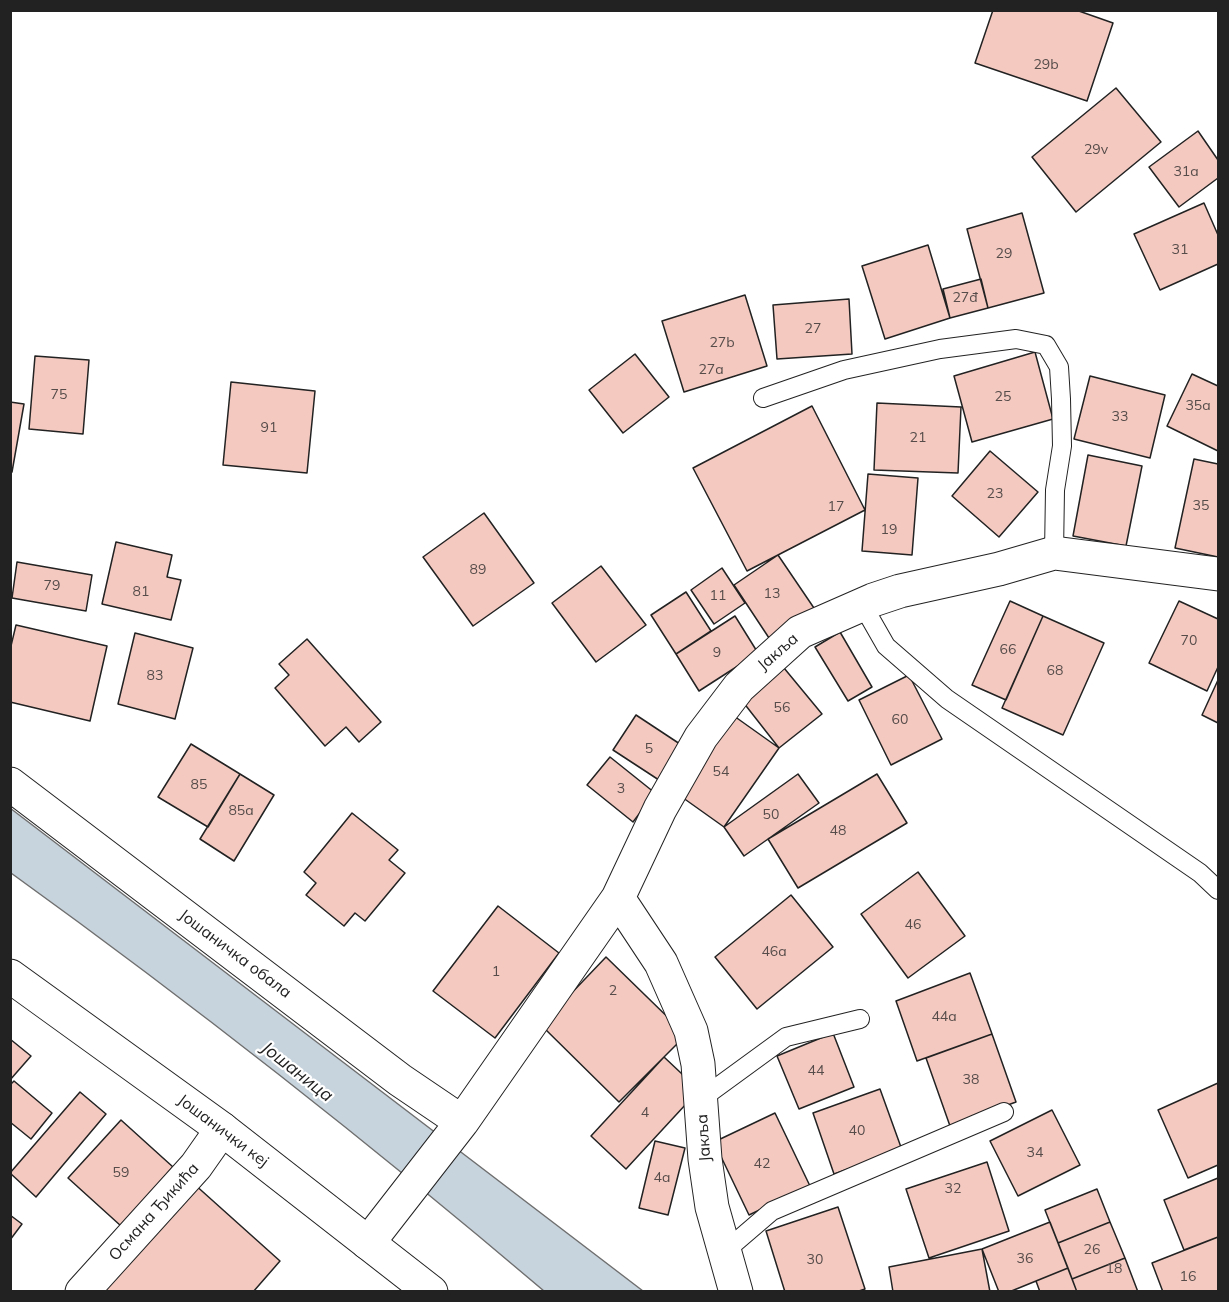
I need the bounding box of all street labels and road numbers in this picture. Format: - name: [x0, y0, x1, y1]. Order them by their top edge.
- street label: Јакља: [754, 629, 802, 675]
- street label: Јошаничка обала: [175, 906, 295, 1002]
- street label: Јошанички кеј: [174, 1090, 272, 1172]
- street label: Јакља: [693, 1114, 715, 1162]
- street label: Османа Ђикића: [105, 1159, 203, 1265]

